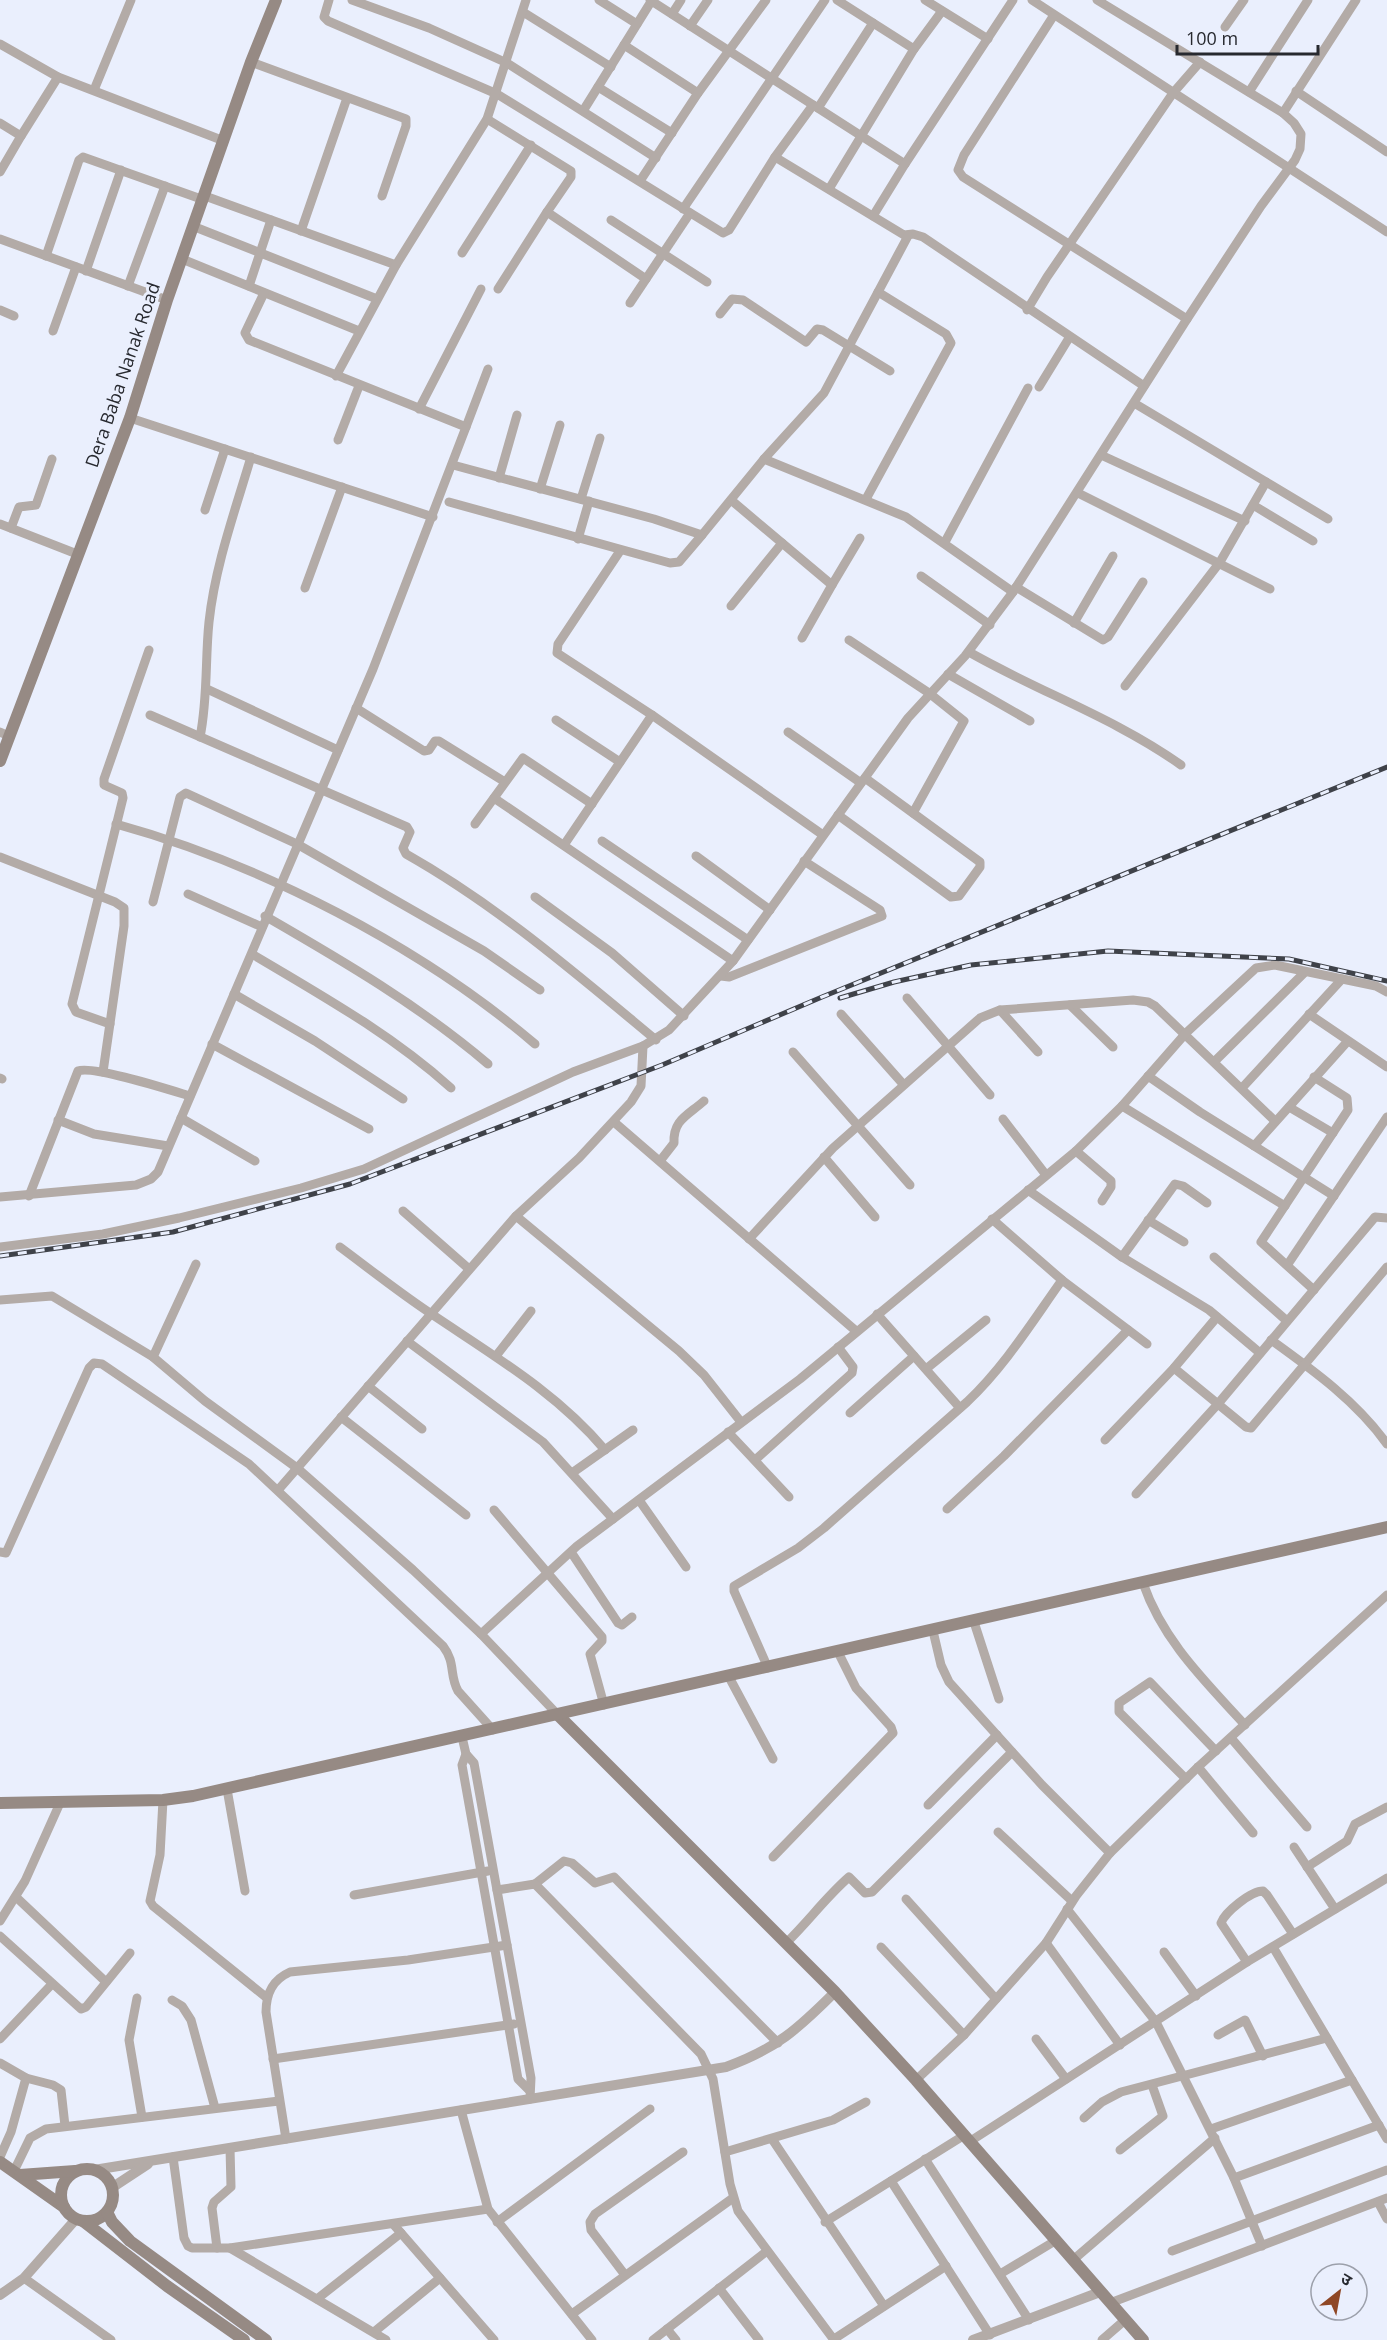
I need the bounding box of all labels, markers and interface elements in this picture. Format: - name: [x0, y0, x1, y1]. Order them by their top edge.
- scale bar: [1177, 18, 1318, 56]
- text: 100 m: [1186, 26, 1238, 50]
- street label: Dera Baba Nanak Road: [79, 279, 165, 470]
- north arrow: [1309, 2262, 1369, 2322]
- text: उ: [1337, 2267, 1357, 2291]

